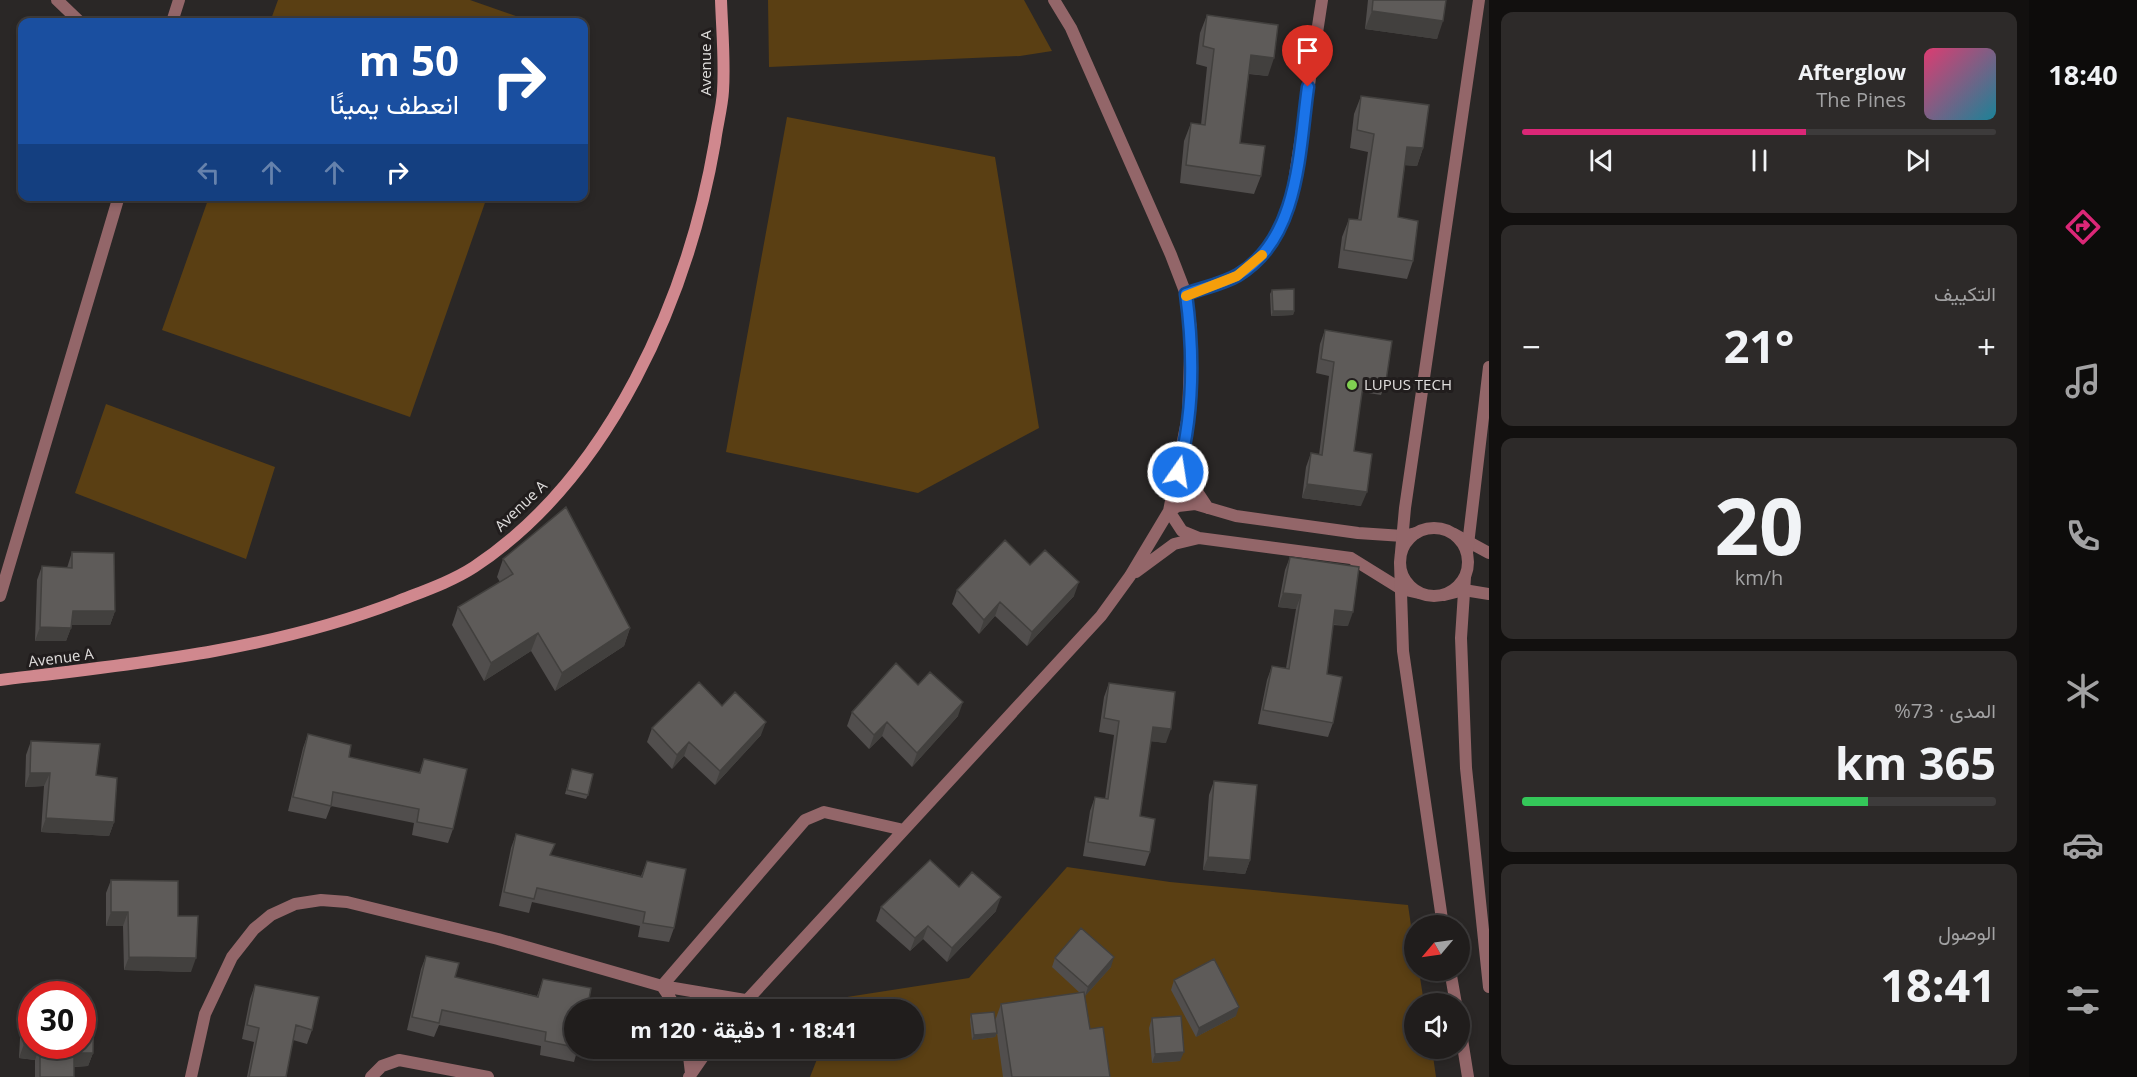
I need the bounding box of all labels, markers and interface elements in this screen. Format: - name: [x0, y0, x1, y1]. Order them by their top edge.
- pin: [1282, 25, 1333, 87]
- street label: Avenue A: [695, 30, 715, 96]
- text: 50 m: [359, 31, 459, 88]
- icon: arrive: [1291, 34, 1324, 67]
- icon: right: [480, 42, 558, 120]
- text: Afterglow: [1798, 56, 1906, 86]
- text: 18:40: [2048, 56, 2118, 93]
- text: انعطف يمينًا: [329, 85, 459, 122]
- text: The Pines: [1816, 86, 1906, 113]
- icon: previous: [1585, 144, 1618, 177]
- icon: pause: [1743, 144, 1776, 177]
- icon: next: [1901, 144, 1934, 177]
- icon: left: [192, 156, 225, 189]
- icon: ahead: [255, 156, 288, 189]
- icon: ahead: [318, 156, 351, 189]
- icon: right: [381, 156, 414, 189]
- icon: directions: [2062, 206, 2104, 248]
- text: التكييف: [1934, 280, 1996, 307]
- text: 21°: [1724, 315, 1794, 376]
- text: −: [1522, 324, 1541, 369]
- text: +: [1977, 324, 1996, 369]
- icon: music: [2062, 360, 2104, 402]
- place label: LUPUS TECH: [1364, 374, 1452, 394]
- marker: LUPUS TECH: [1345, 378, 1359, 392]
- position arrow: [1146, 440, 1210, 504]
- text: 20: [1714, 472, 1804, 578]
- street label: Avenue A: [490, 475, 551, 535]
- icon: phone: [2062, 515, 2104, 557]
- text: km/h: [1735, 564, 1783, 591]
- street label: Avenue A: [27, 643, 95, 671]
- icon: climate: [2062, 670, 2104, 712]
- text: المدى · 73%: [1894, 697, 1996, 724]
- text: 365 km: [1835, 732, 1996, 793]
- icon: car: [2062, 824, 2104, 866]
- north arrow: [1404, 915, 1470, 981]
- map controls: [1404, 915, 1470, 1059]
- text: الوصول: [1938, 919, 1996, 946]
- text: 18:41: [1880, 954, 1996, 1015]
- icon: filters: [2062, 979, 2104, 1021]
- speed limit sign: 30: [18, 981, 96, 1059]
- button: sound: [1404, 993, 1470, 1059]
- text: 18:41 · 1 دقيقة · 120 m: [630, 1014, 858, 1044]

